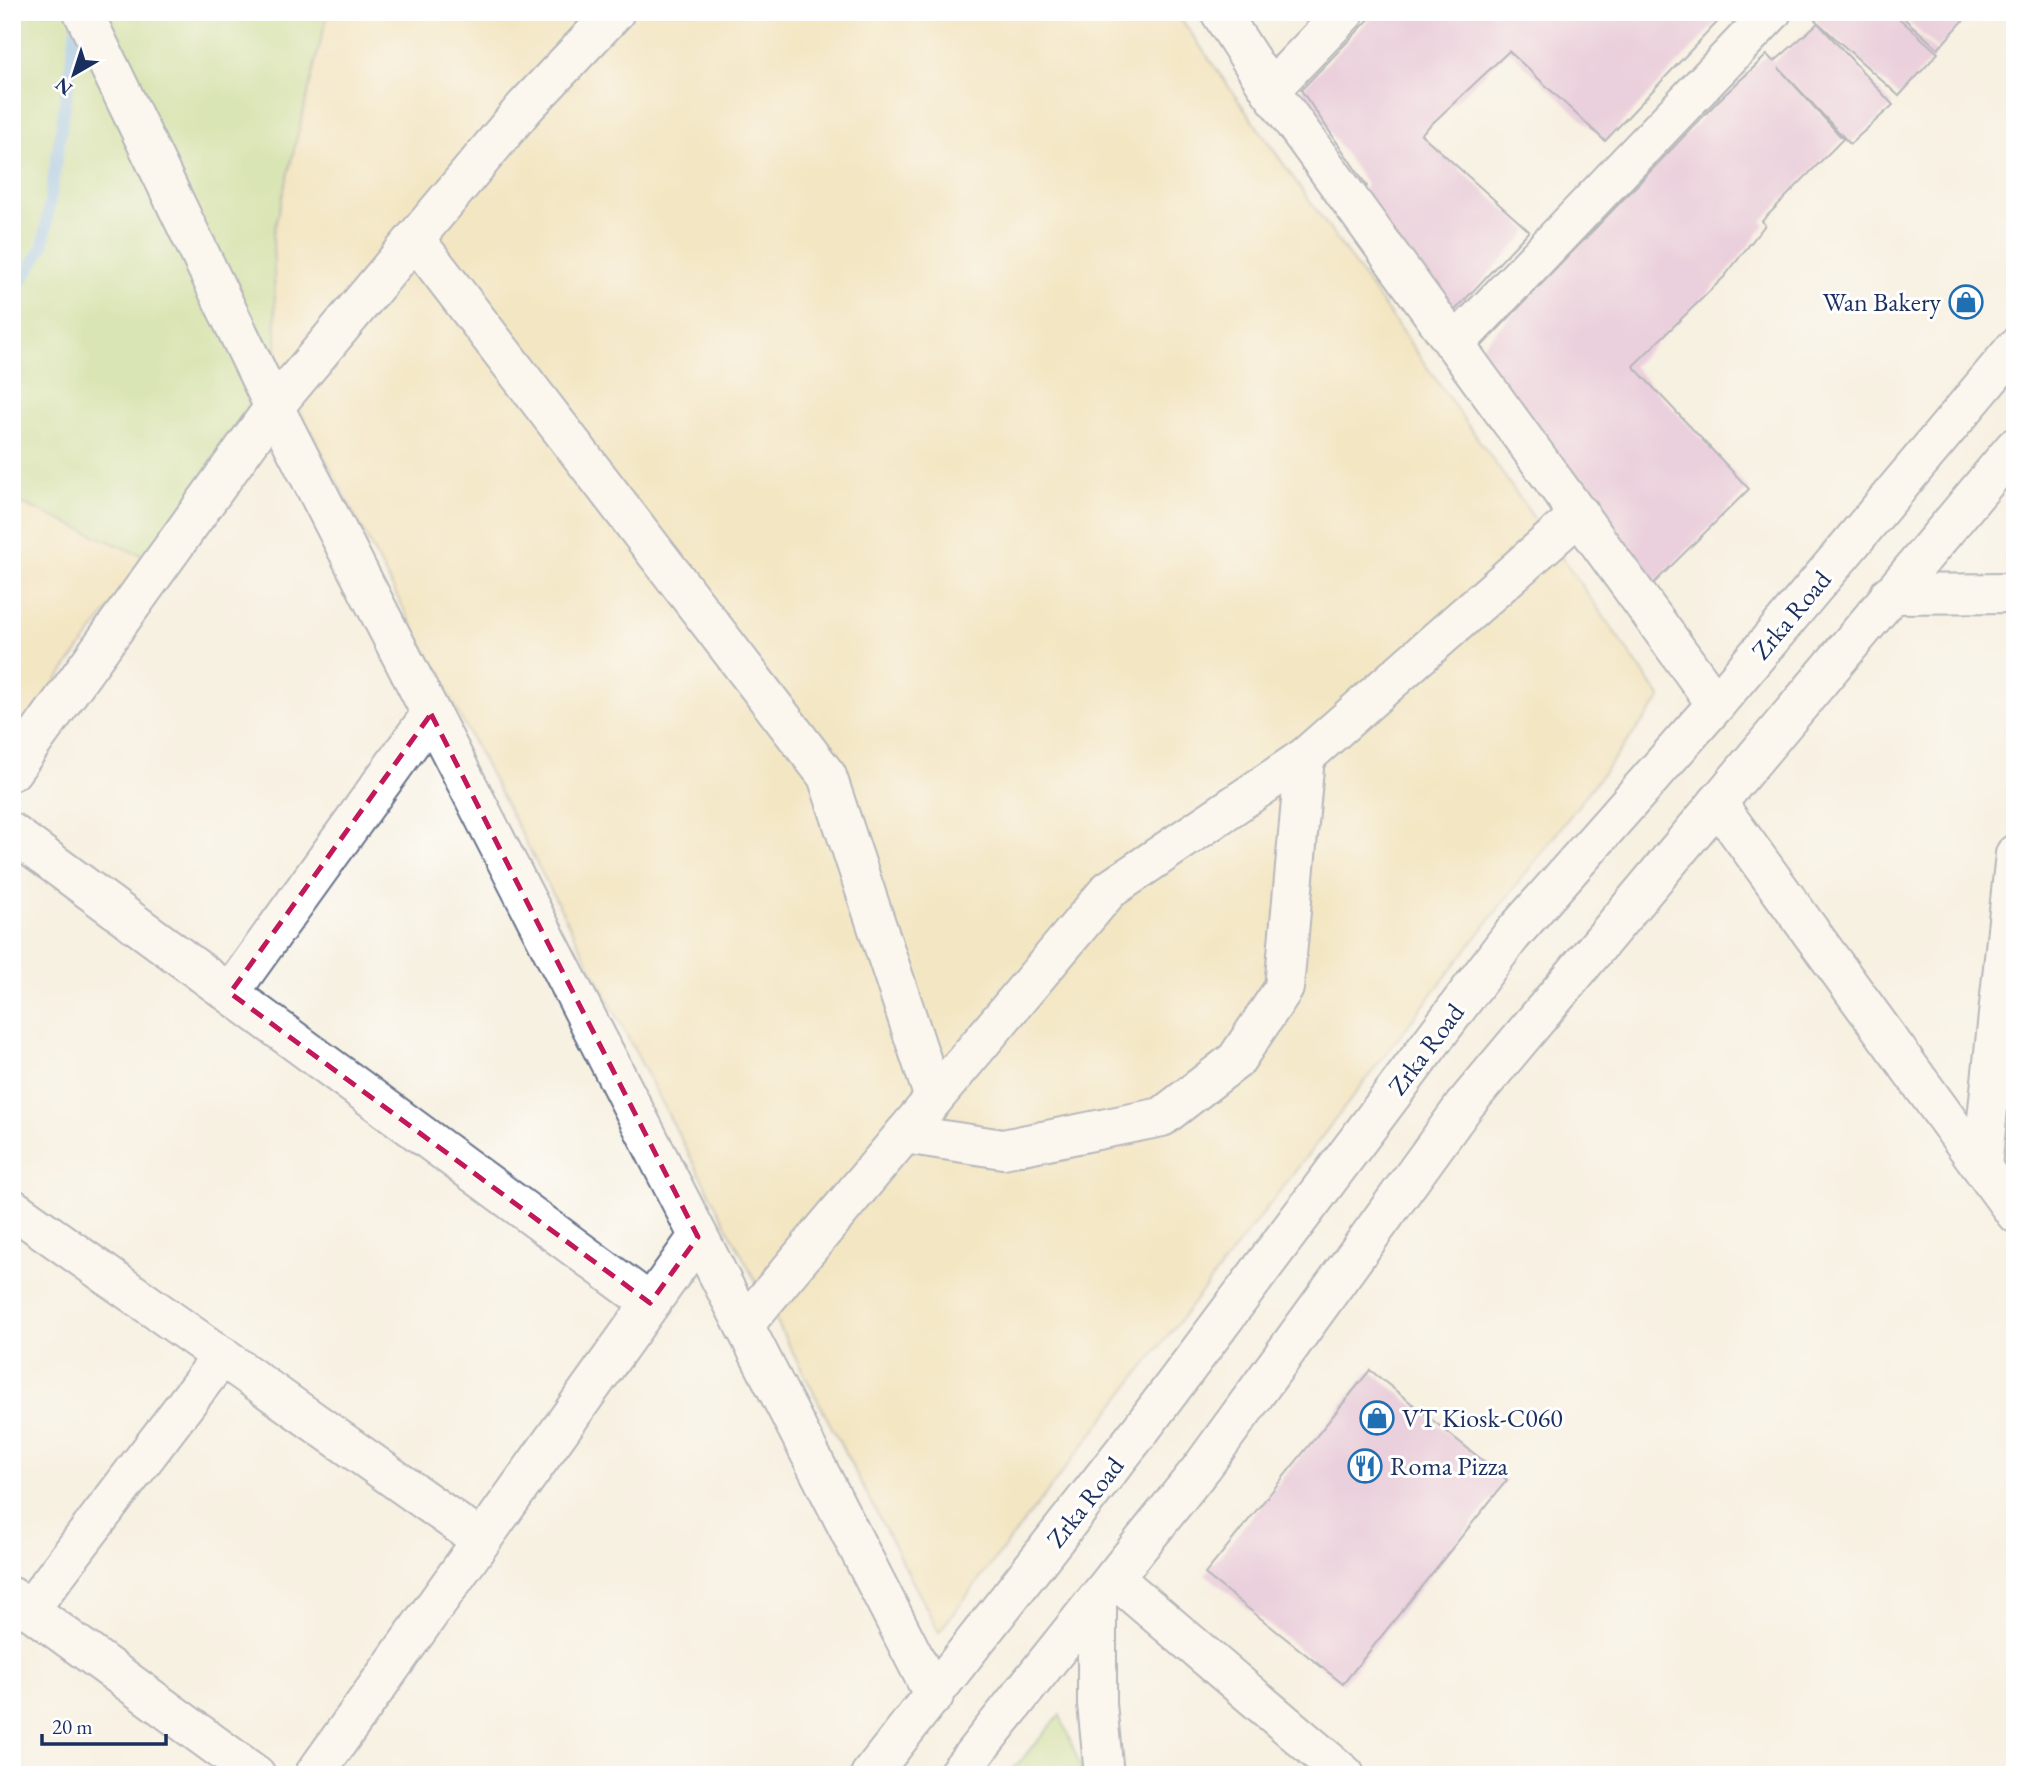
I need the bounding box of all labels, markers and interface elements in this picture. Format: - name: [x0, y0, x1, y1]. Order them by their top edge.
- north arrow: [38, 38, 108, 108]
- text: N: [49, 72, 77, 101]
- shop icon: Wan Bakery: [1947, 283, 1985, 321]
- place label: Wan Bakery: [1822, 285, 1942, 319]
- street label: Zrka Road: [1744, 563, 1839, 667]
- street label: Zrka Road: [1380, 996, 1472, 1102]
- shop icon: VT Kiosk-C060: [1358, 1399, 1396, 1437]
- place label: VT Kiosk-C060: [1402, 1401, 1563, 1435]
- restaurant icon: Roma Pizza: [1346, 1447, 1384, 1485]
- street label: Zrka Road: [1039, 1449, 1132, 1554]
- place label: Roma Pizza: [1390, 1449, 1509, 1483]
- scale bar: [42, 1703, 166, 1747]
- text: 20 m: [52, 1713, 93, 1740]

